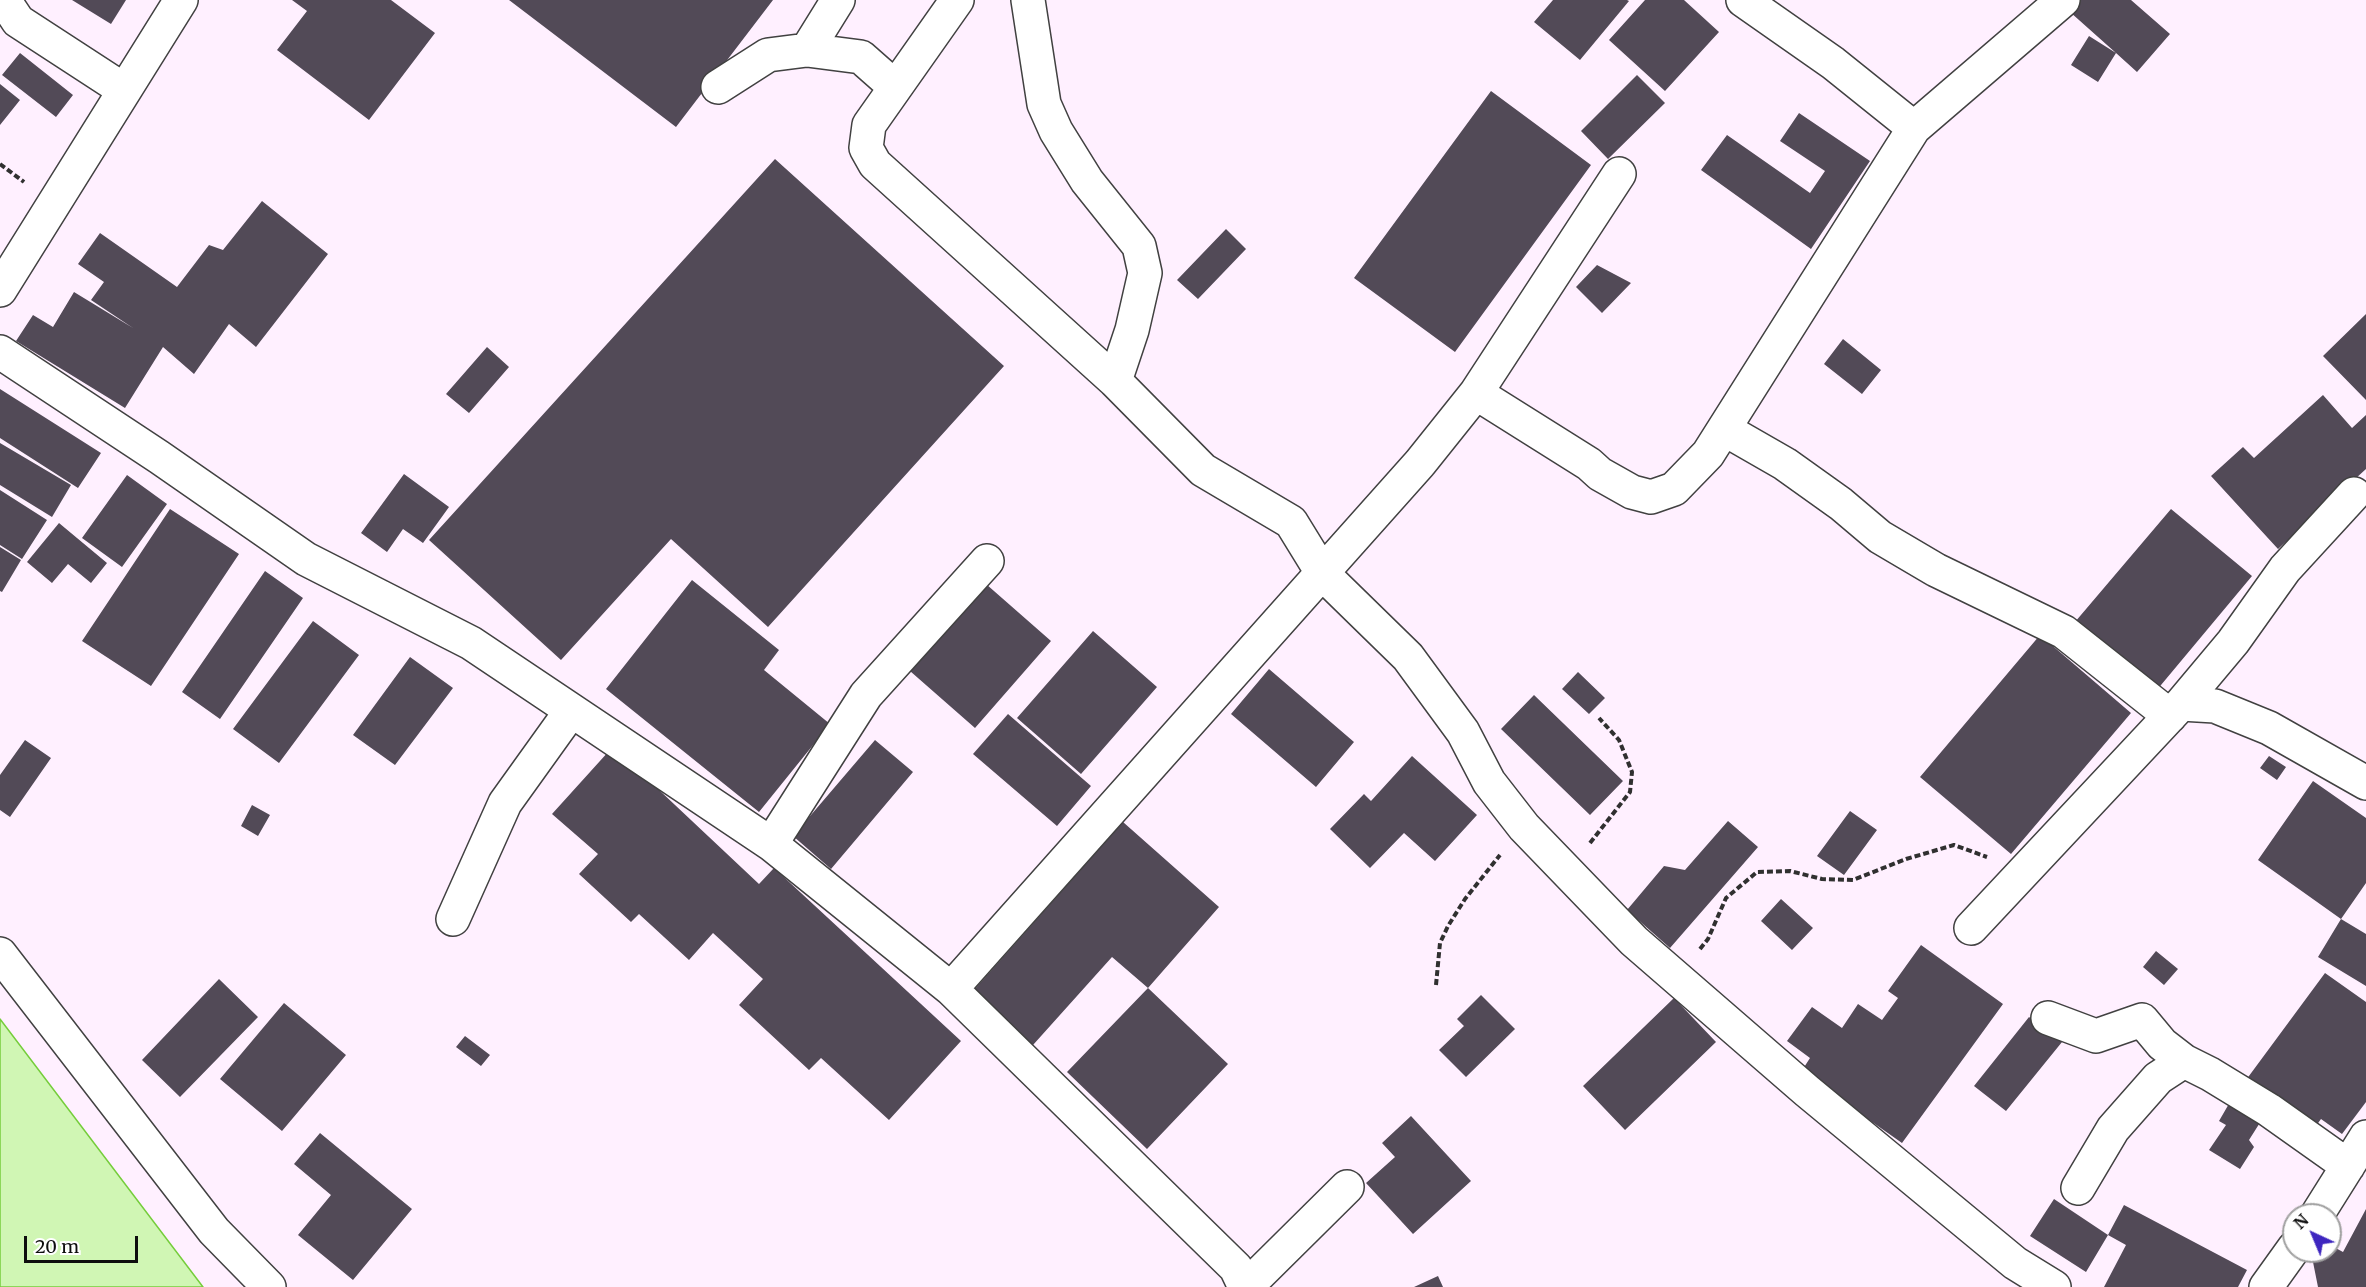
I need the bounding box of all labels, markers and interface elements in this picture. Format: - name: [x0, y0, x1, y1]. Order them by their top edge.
- north arrow: [2282, 1203, 2342, 1263]
- text: N: [2289, 1210, 2312, 1233]
- scale bar: [27, 1224, 141, 1262]
- text: 20 m: [35, 1235, 79, 1258]

